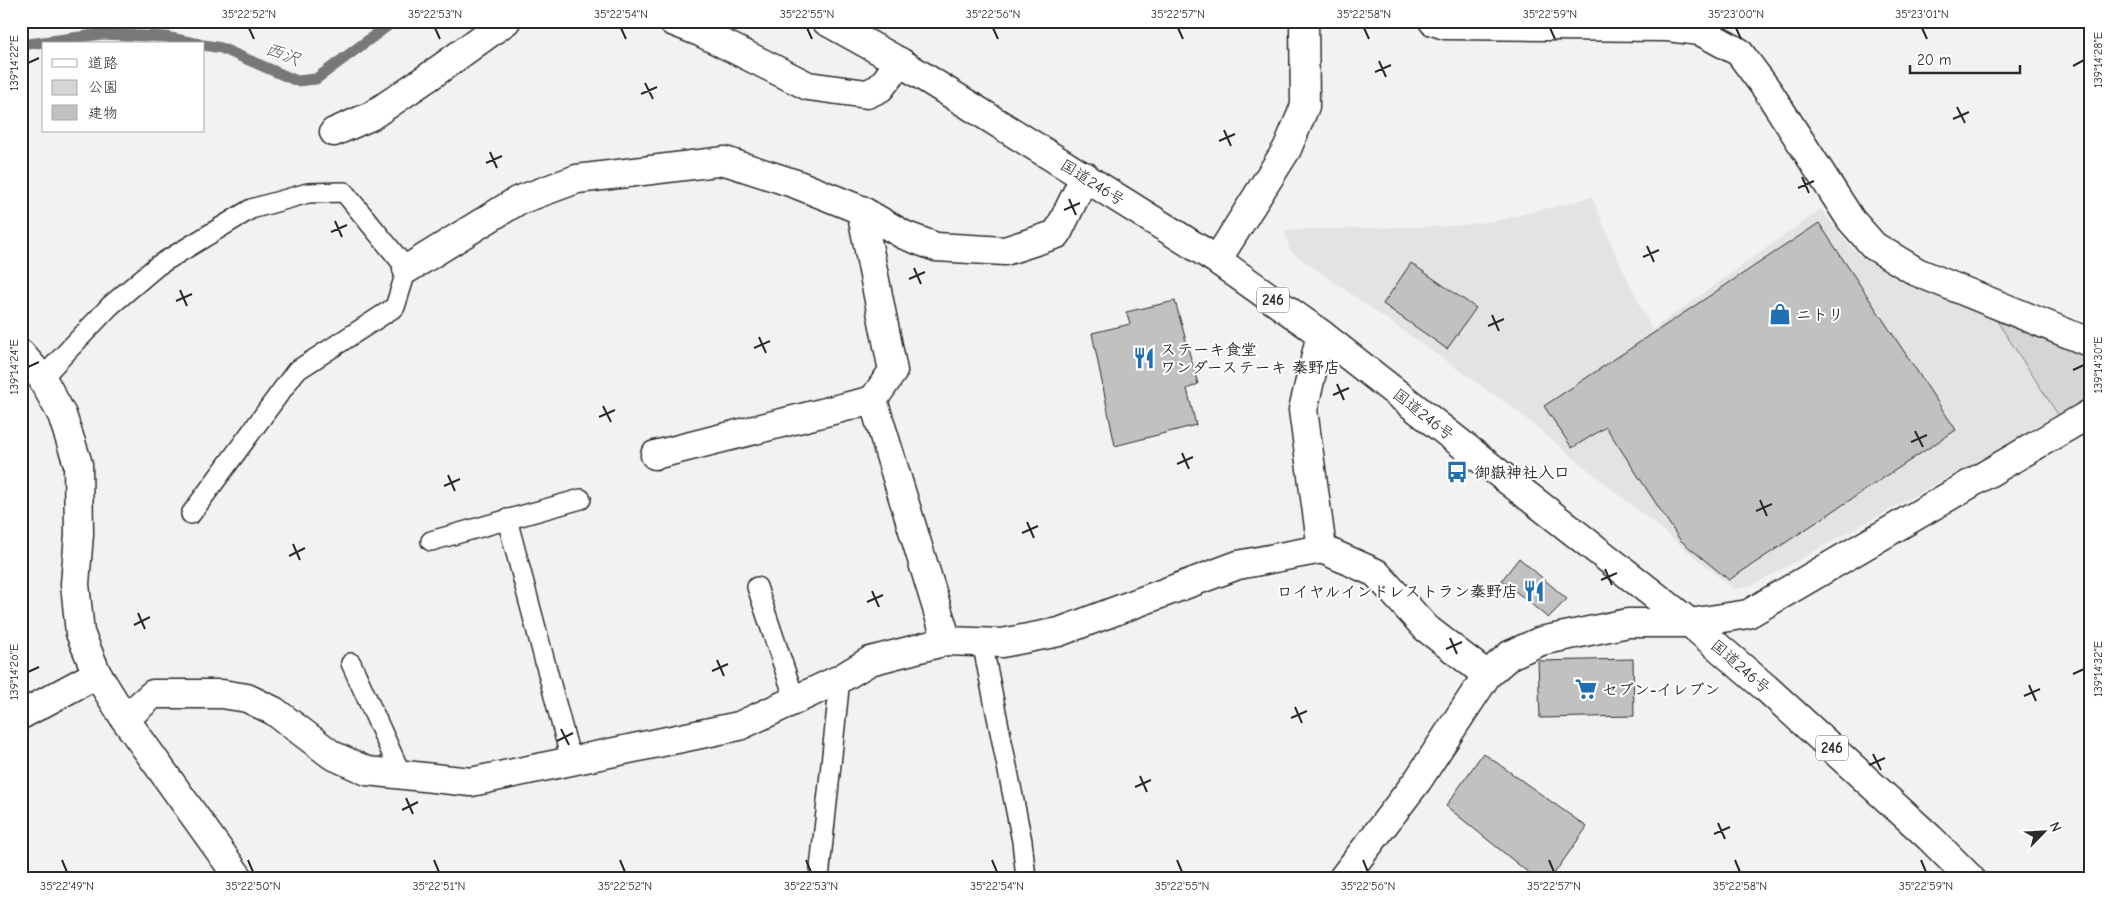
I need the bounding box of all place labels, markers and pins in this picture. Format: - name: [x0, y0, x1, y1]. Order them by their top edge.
- shop icon: ニトリ: [1767, 301, 1793, 327]
- place label: ニトリ: [1796, 306, 1844, 324]
- place label: ステーキ食堂 ワンダーステーキ 秦野店: [1160, 341, 1340, 377]
- restaurant icon: ステーキ食堂 ワンダーステーキ 秦野店: [1131, 345, 1157, 371]
- bus stop icon: 御嶽神社入口: [1444, 459, 1470, 485]
- place label: 御嶽神社入口: [1474, 464, 1570, 482]
- restaurant icon: ロイヤルインドレストラン秦野店: [1521, 578, 1547, 604]
- place label: ロイヤルインドレストラン秦野店: [1277, 583, 1518, 601]
- supermarket icon: セブン-イレブン: [1573, 676, 1599, 702]
- place label: セブン-イレブン: [1602, 681, 1721, 699]

